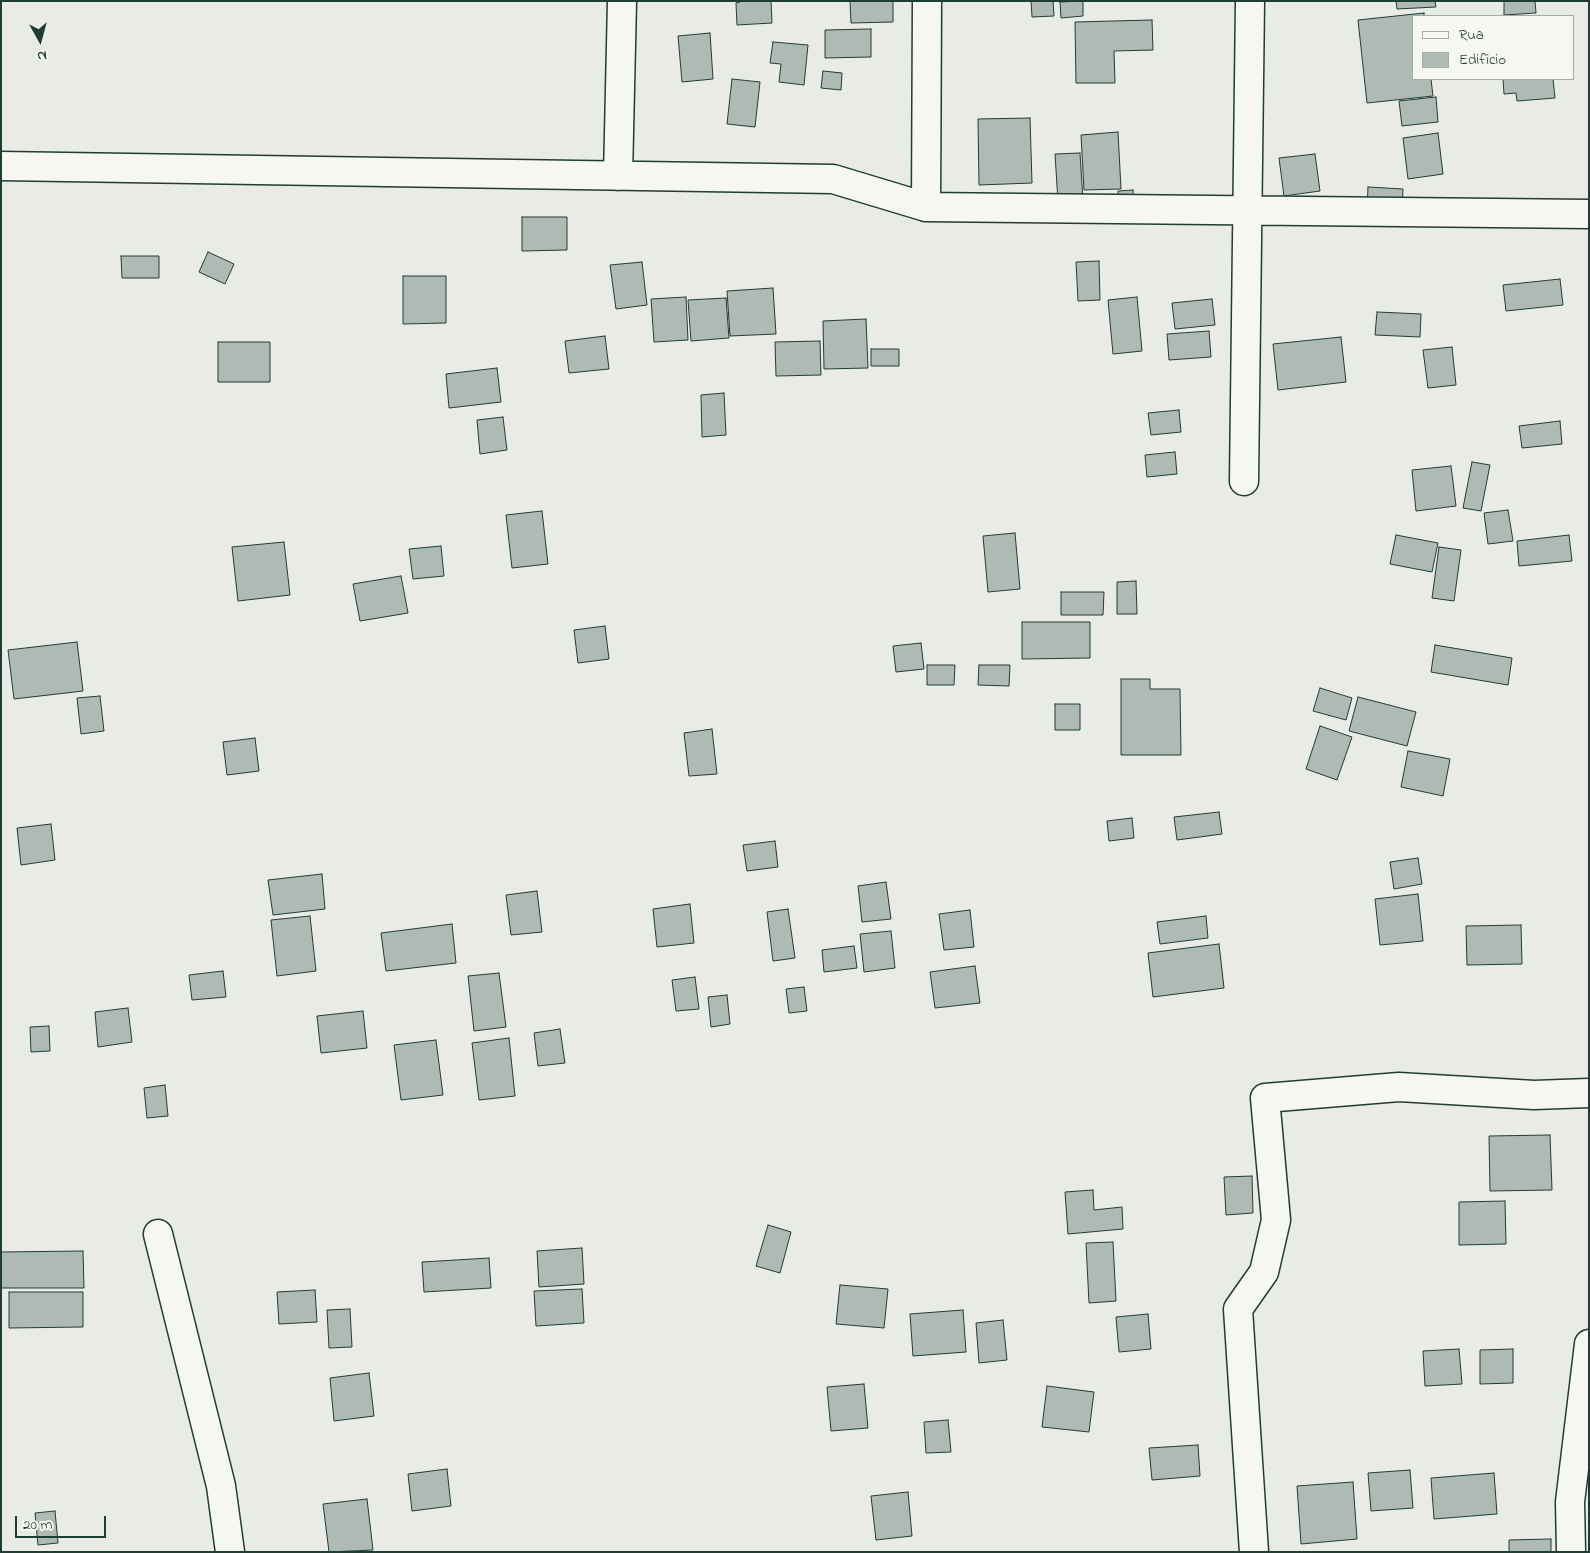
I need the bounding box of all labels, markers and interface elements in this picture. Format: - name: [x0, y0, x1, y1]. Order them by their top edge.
- north arrow: [15, 15, 65, 65]
- legend: [1412, 15, 1575, 80]
- text: Rua: [1459, 24, 1484, 46]
- text: N: [36, 44, 48, 66]
- text: Edifício: [1459, 49, 1506, 71]
- scale bar: [18, 1506, 109, 1538]
- text: 20 m: [23, 1514, 52, 1536]

